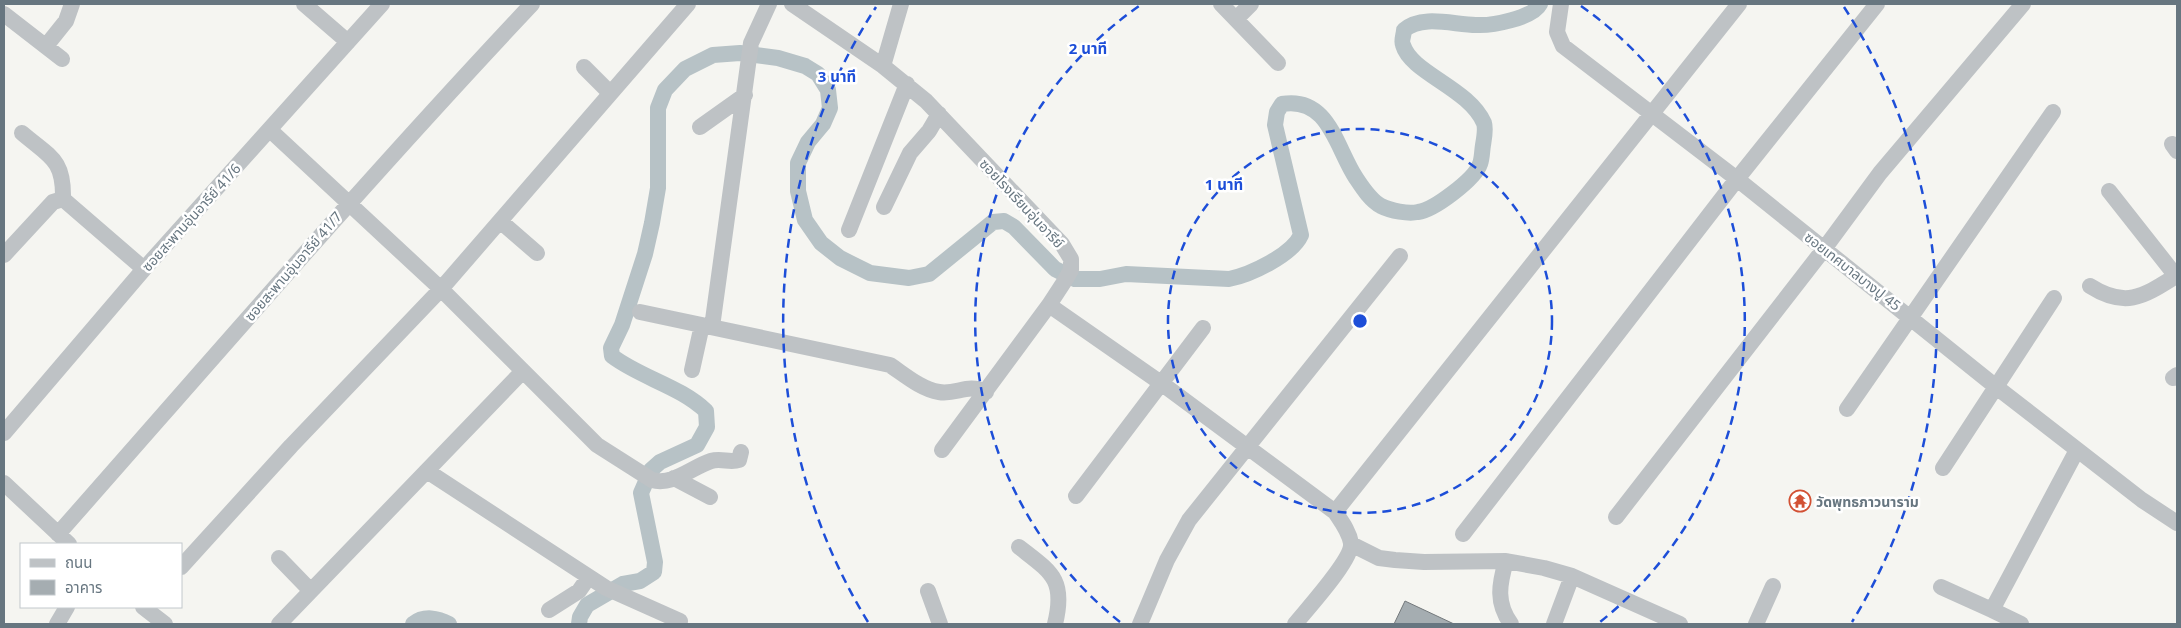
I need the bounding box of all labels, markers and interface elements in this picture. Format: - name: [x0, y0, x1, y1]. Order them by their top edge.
- text: 2 นาที: [1069, 38, 1107, 58]
- text: 3 นาที: [818, 66, 856, 86]
- street label: ซอยโรงเรียนอุ่นอารีย์: [976, 154, 1069, 252]
- street label: ซอยสะพานอุ่นอารีย์ 41/6: [137, 159, 245, 275]
- text: 1 นาที: [1205, 174, 1243, 194]
- street label: ซอยสะพานอุ่นอารีย์ 41/7: [240, 207, 346, 325]
- street label: ซอยเทศบาลบางปู 45: [1801, 227, 1905, 315]
- centre of rings: [1351, 312, 1369, 330]
- temple icon: วัดพุทธภาวนาราม: [1788, 489, 1812, 513]
- place label: วัดพุทธภาวนาราม: [1816, 492, 1919, 511]
- legend: [20, 543, 182, 608]
- text: ถนน: [65, 552, 92, 572]
- text: อาคาร: [65, 577, 102, 597]

